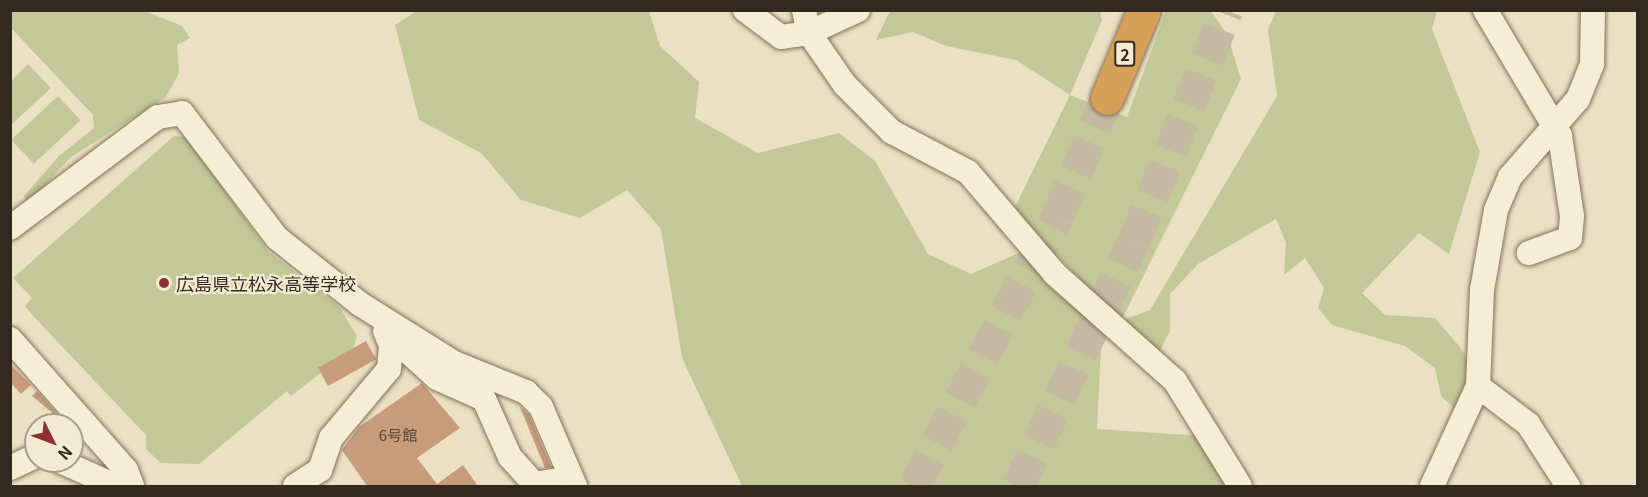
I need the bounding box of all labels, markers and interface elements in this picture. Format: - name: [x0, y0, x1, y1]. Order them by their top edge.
- road number: 2: [1113, 41, 1137, 67]
- place label: 広島県立松永高等学校: [176, 272, 356, 294]
- marker: 広島県立松永高等学校: [157, 276, 171, 290]
- north arrow: [24, 413, 84, 473]
- house number: 6号館: [379, 426, 417, 444]
- text: N: [53, 441, 79, 466]

